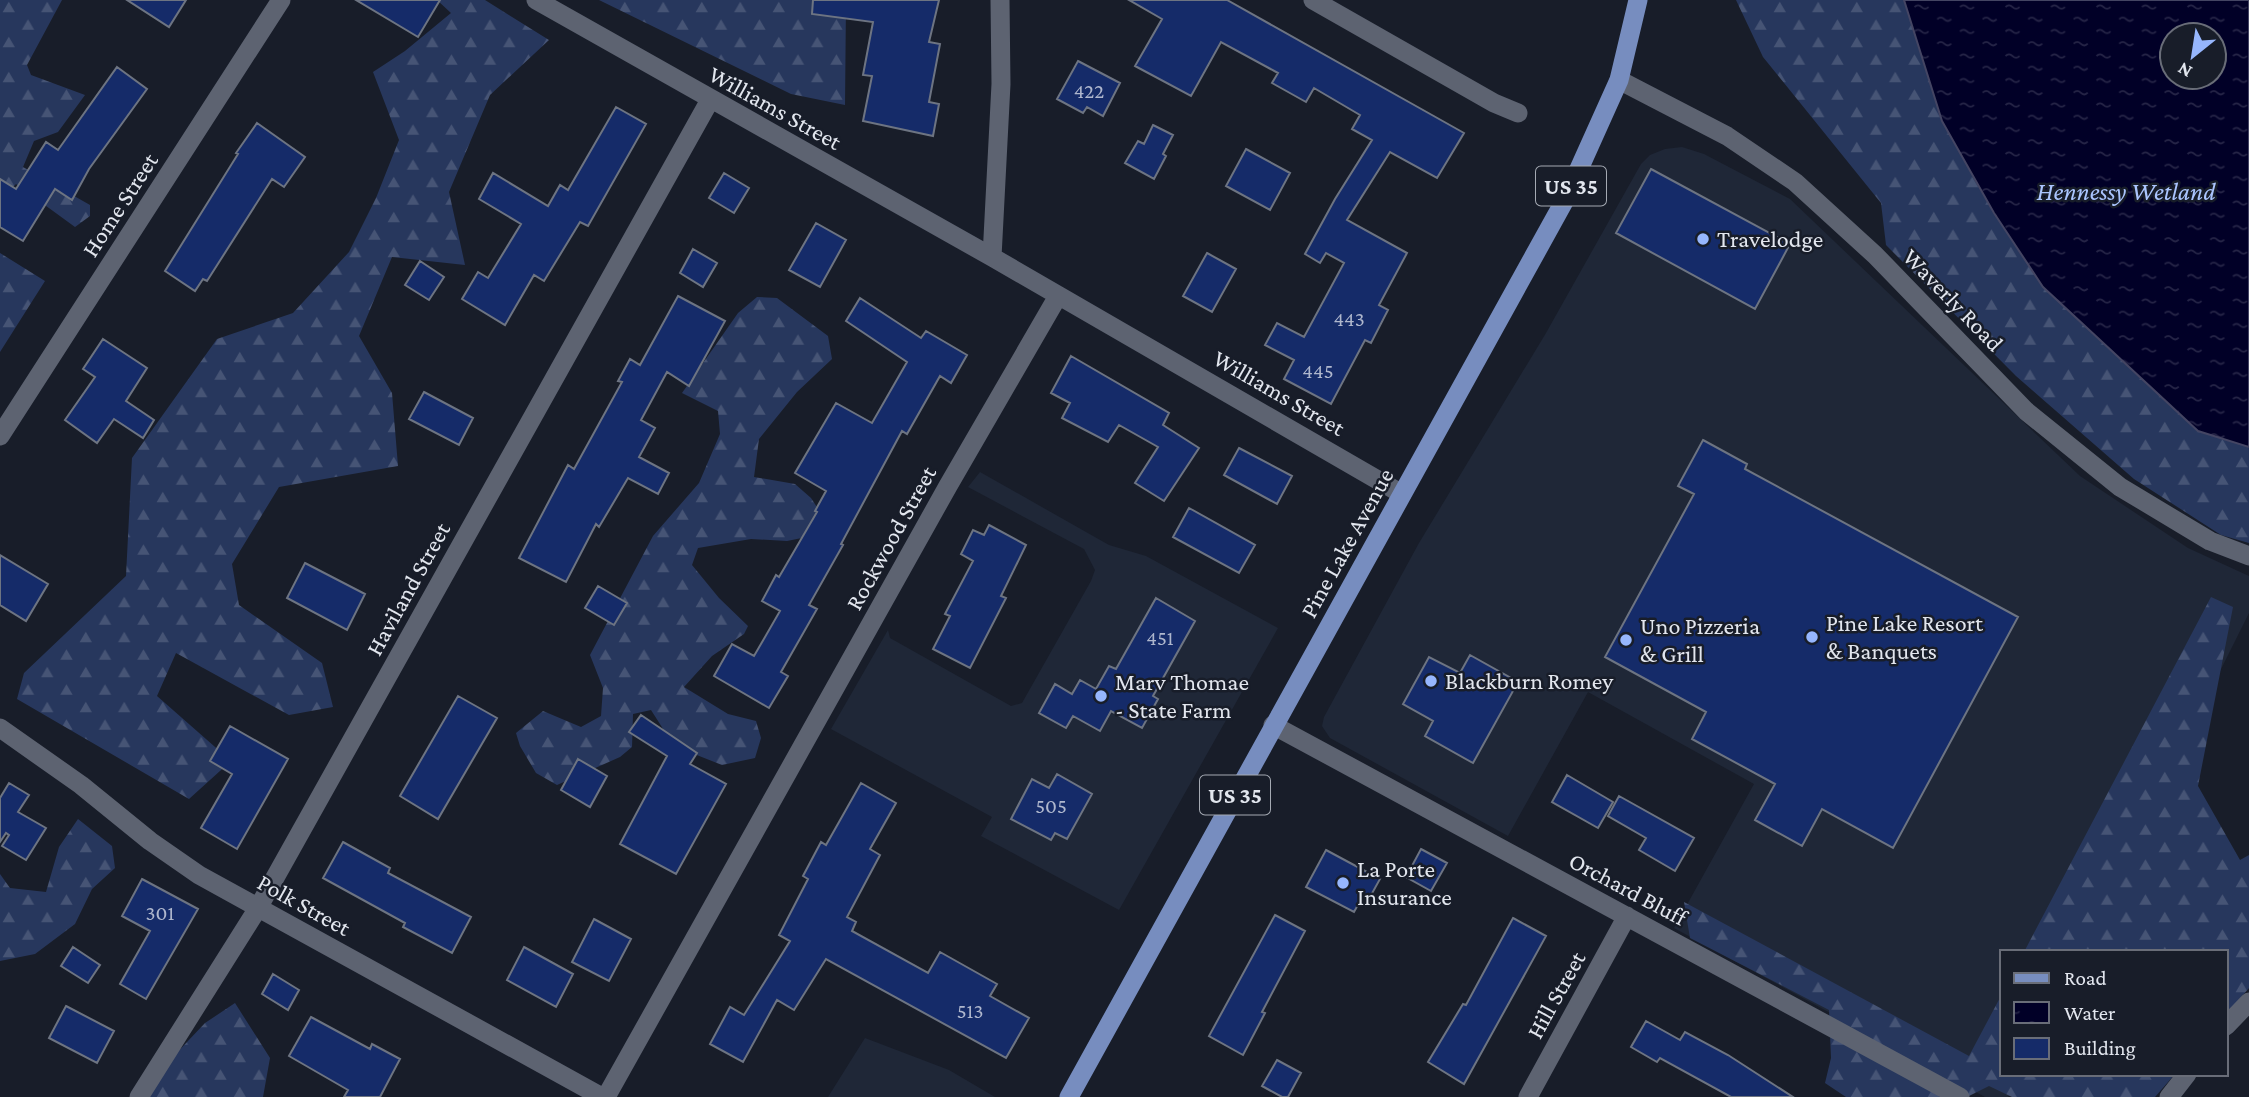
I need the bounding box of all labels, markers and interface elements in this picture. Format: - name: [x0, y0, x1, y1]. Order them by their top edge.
- north arrow: [2158, 21, 2228, 91]
- text: N: [2174, 58, 2196, 83]
- street label: Williams Street: [704, 60, 847, 156]
- house number: 422: [1074, 79, 1104, 103]
- street label: Home Street: [76, 147, 164, 262]
- road number: US 35: [1536, 167, 1606, 206]
- water label: Hennessy Wetland: [2036, 177, 2216, 206]
- place label: Travelodge: [1717, 225, 1823, 252]
- marker: Travelodge: [1695, 231, 1711, 247]
- street label: Waverly Road: [1898, 243, 2009, 357]
- house number: 443: [1333, 307, 1365, 331]
- street label: Williams Street: [1209, 344, 1351, 442]
- house number: 445: [1302, 359, 1334, 383]
- street label: Rockwood Street: [840, 460, 942, 614]
- street label: Pine Lake Avenue: [1294, 463, 1399, 622]
- street label: Haviland Street: [360, 517, 456, 660]
- place label: Pine Lake Resort & Banquets: [1826, 609, 1984, 664]
- place label: Uno Pizzeria & Grill: [1640, 612, 1760, 667]
- house number: 451: [1146, 626, 1174, 650]
- marker: Pine Lake Resort & Banquets: [1804, 629, 1820, 645]
- marker: Uno Pizzeria & Grill: [1618, 632, 1634, 648]
- place label: Blackburn Romey: [1445, 667, 1614, 694]
- place label: Marv Thomae - State Farm: [1115, 668, 1249, 723]
- marker: Blackburn Romey: [1423, 673, 1439, 689]
- marker: Marv Thomae - State Farm: [1093, 688, 1109, 704]
- road number: US 35: [1200, 776, 1270, 814]
- house number: 505: [1035, 794, 1067, 818]
- street label: Orchard Bluff: [1565, 846, 1693, 932]
- place label: La Porte Insurance: [1357, 855, 1452, 910]
- street label: Polk Street: [253, 868, 356, 942]
- marker: La Porte Insurance: [1335, 875, 1351, 891]
- house number: 301: [146, 901, 174, 925]
- street label: Hill Street: [1521, 946, 1591, 1043]
- legend: [2000, 950, 2228, 1076]
- text: Road: [2064, 966, 2107, 990]
- house number: 513: [957, 999, 983, 1023]
- text: Water: [2064, 1001, 2116, 1025]
- text: Building: [2064, 1036, 2136, 1060]

